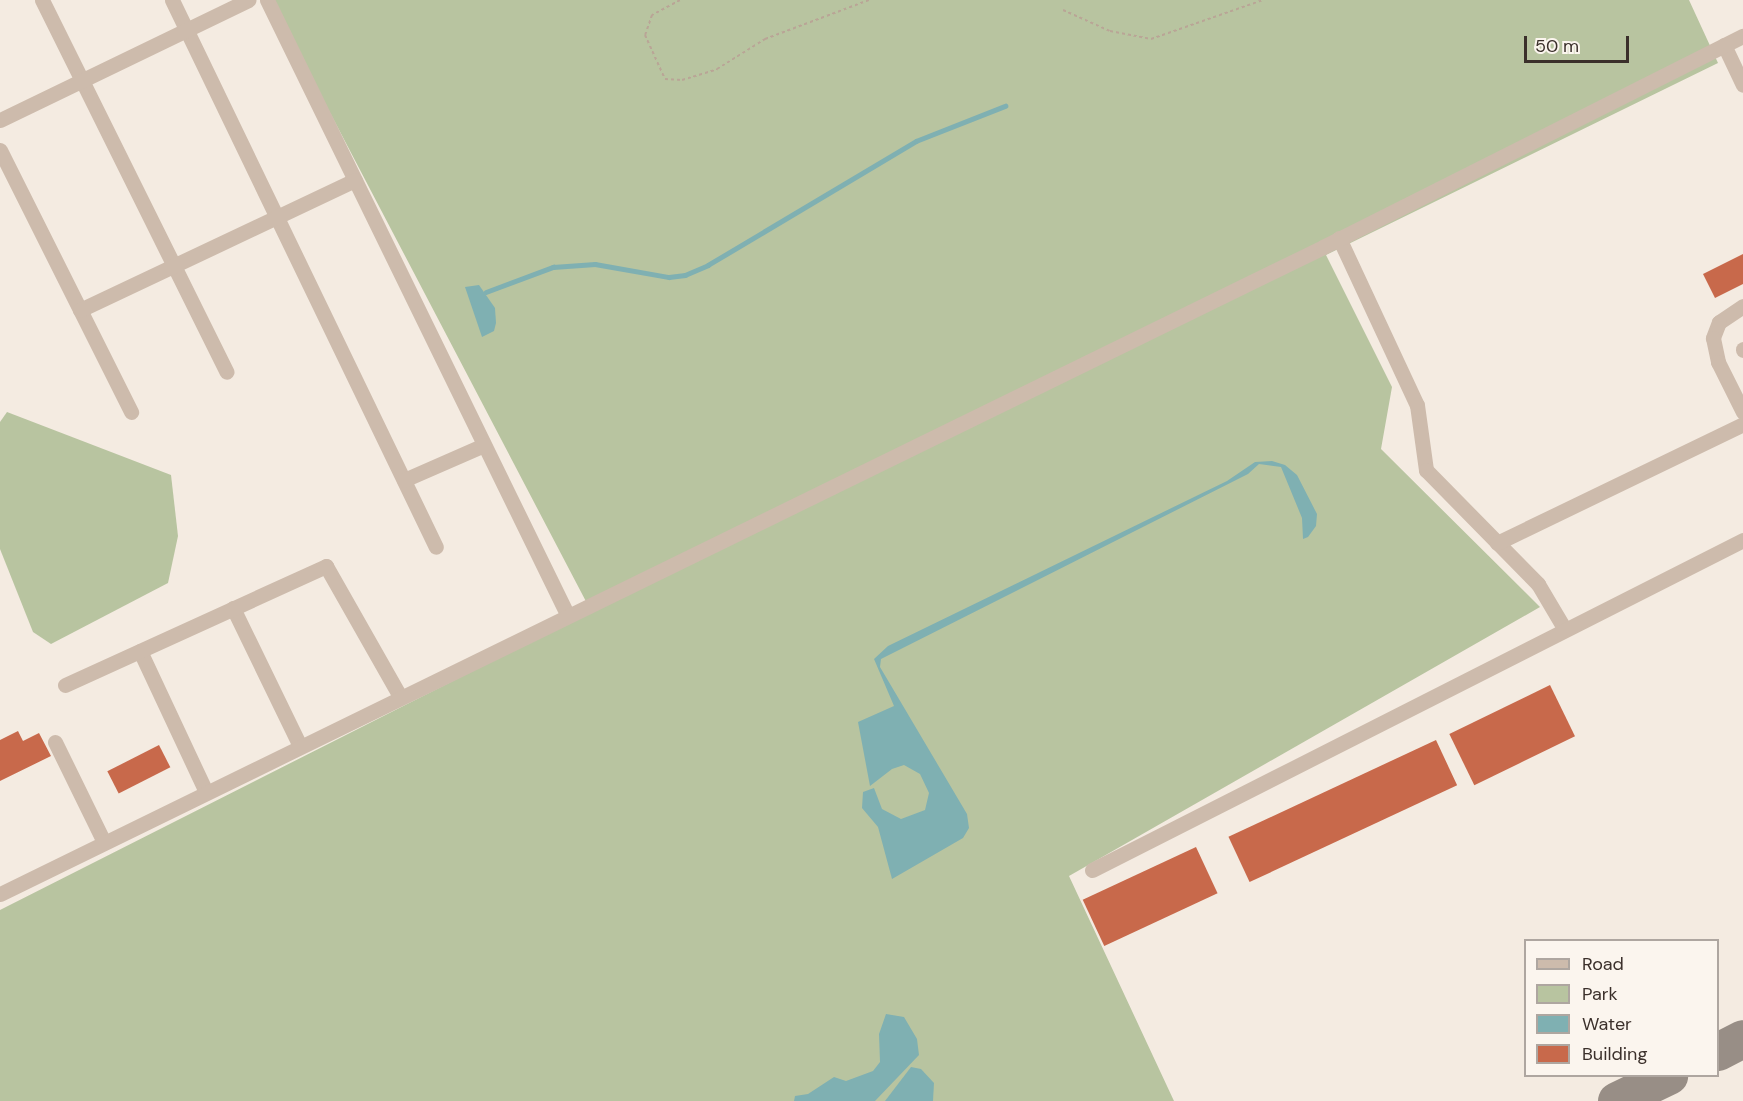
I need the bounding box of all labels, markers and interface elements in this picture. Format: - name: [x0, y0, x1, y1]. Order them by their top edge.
- scale bar: [1527, 24, 1632, 62]
- text: 50 m: [1535, 34, 1579, 58]
- legend: [1524, 939, 1719, 1077]
- text: Road: [1582, 952, 1624, 976]
- text: Park: [1582, 982, 1618, 1006]
- text: Water: [1582, 1012, 1632, 1036]
- text: Building: [1582, 1042, 1647, 1066]

